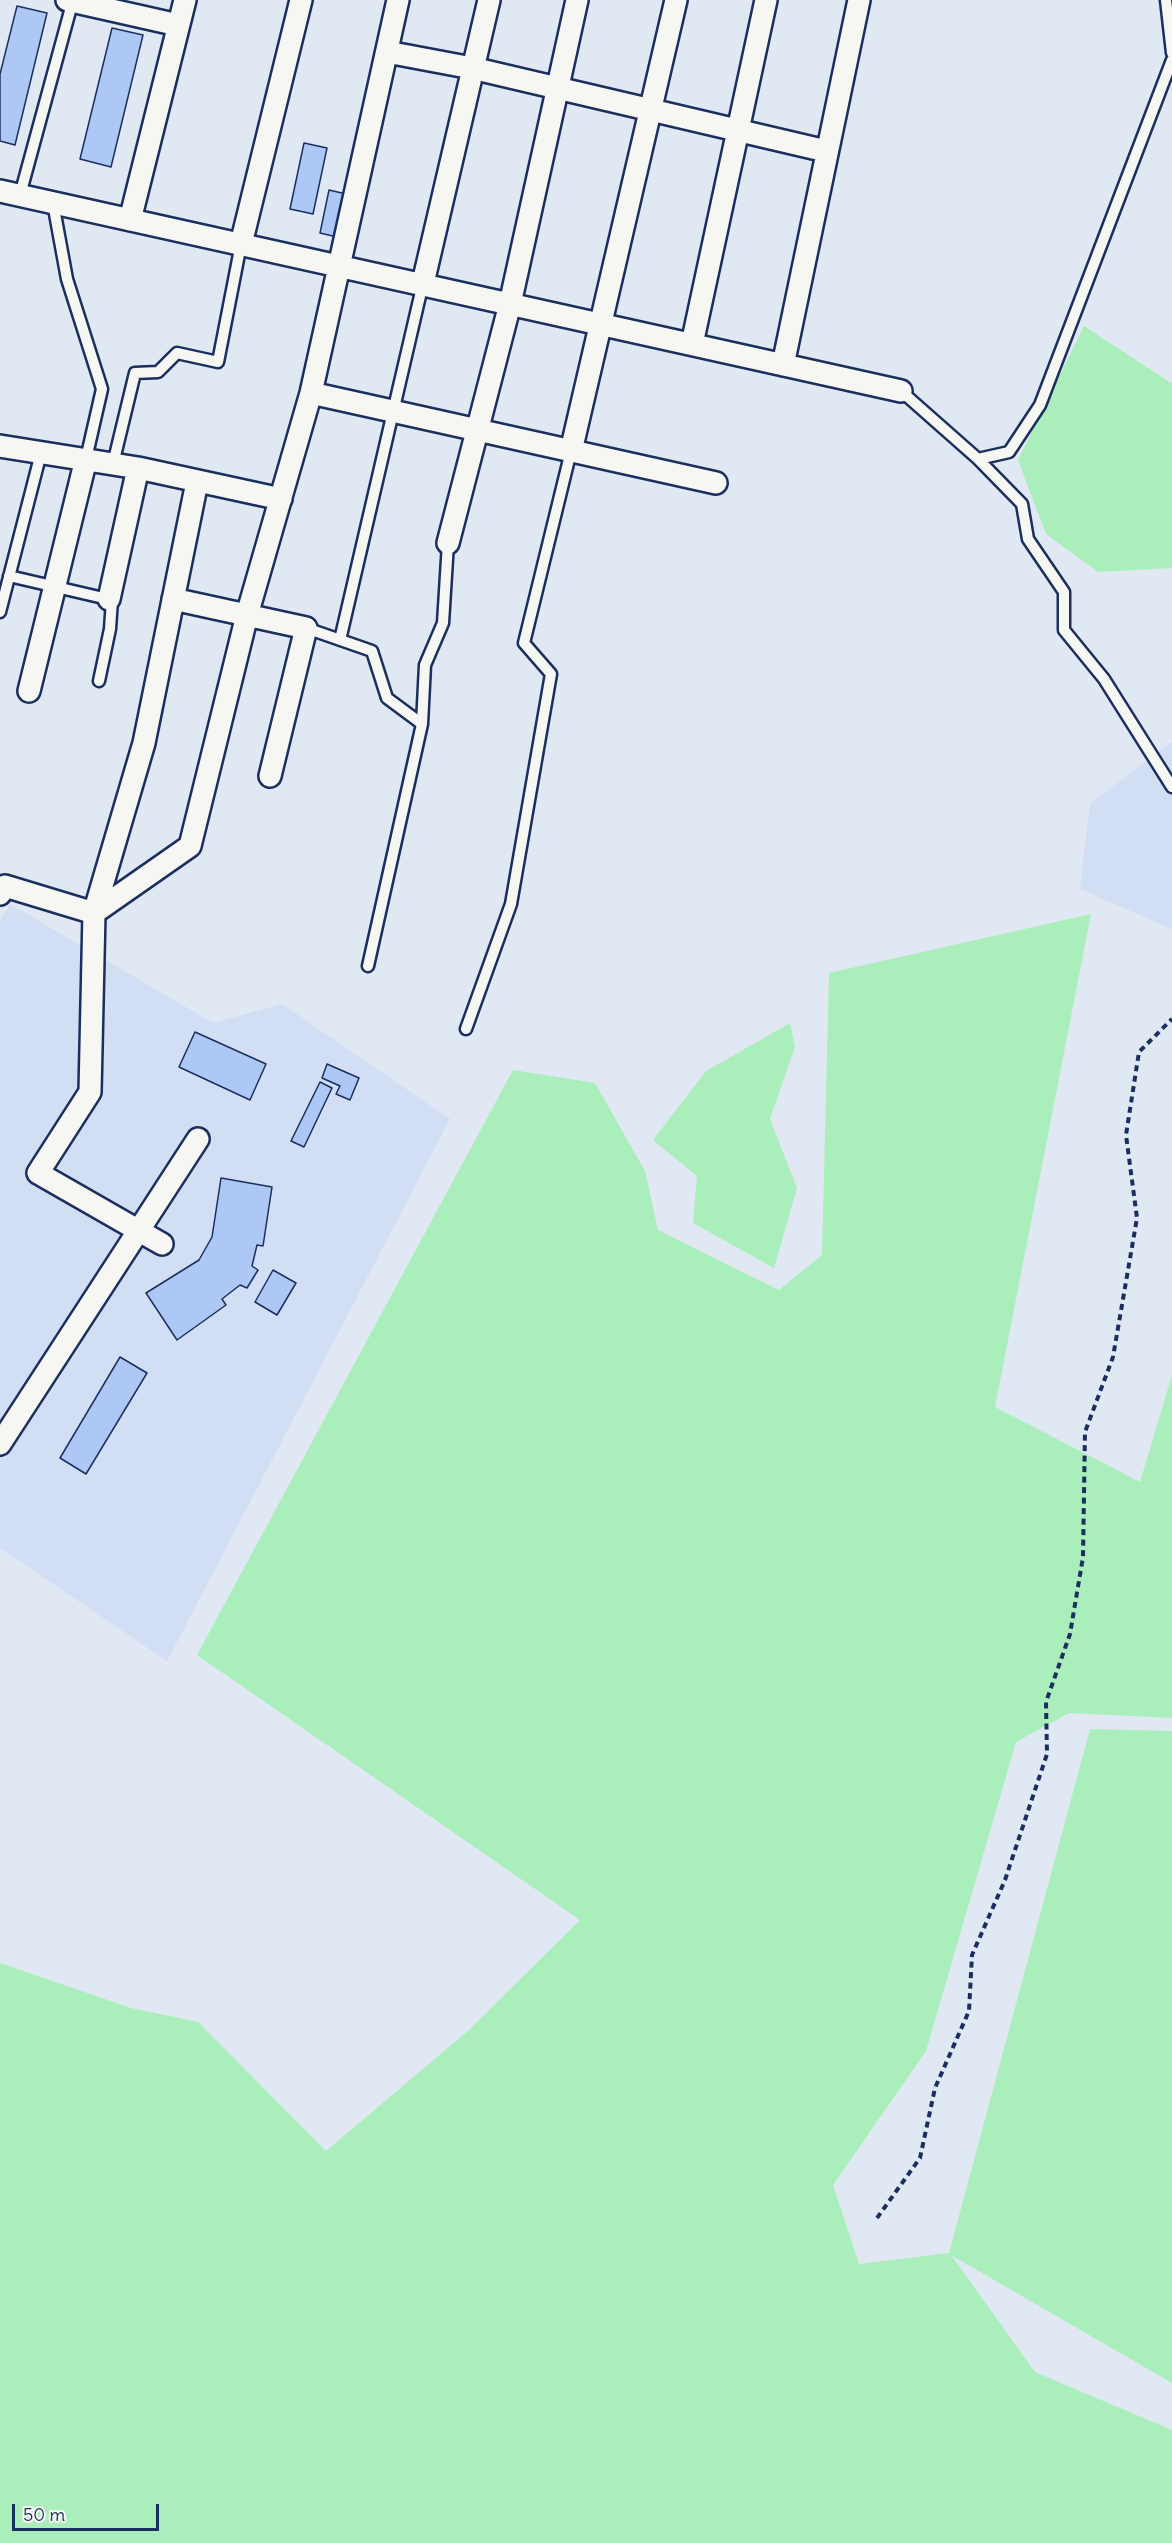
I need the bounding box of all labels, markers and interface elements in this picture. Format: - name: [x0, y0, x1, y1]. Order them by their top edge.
- scale bar: [15, 2492, 162, 2530]
- text: 50 m: [23, 2503, 65, 2526]

